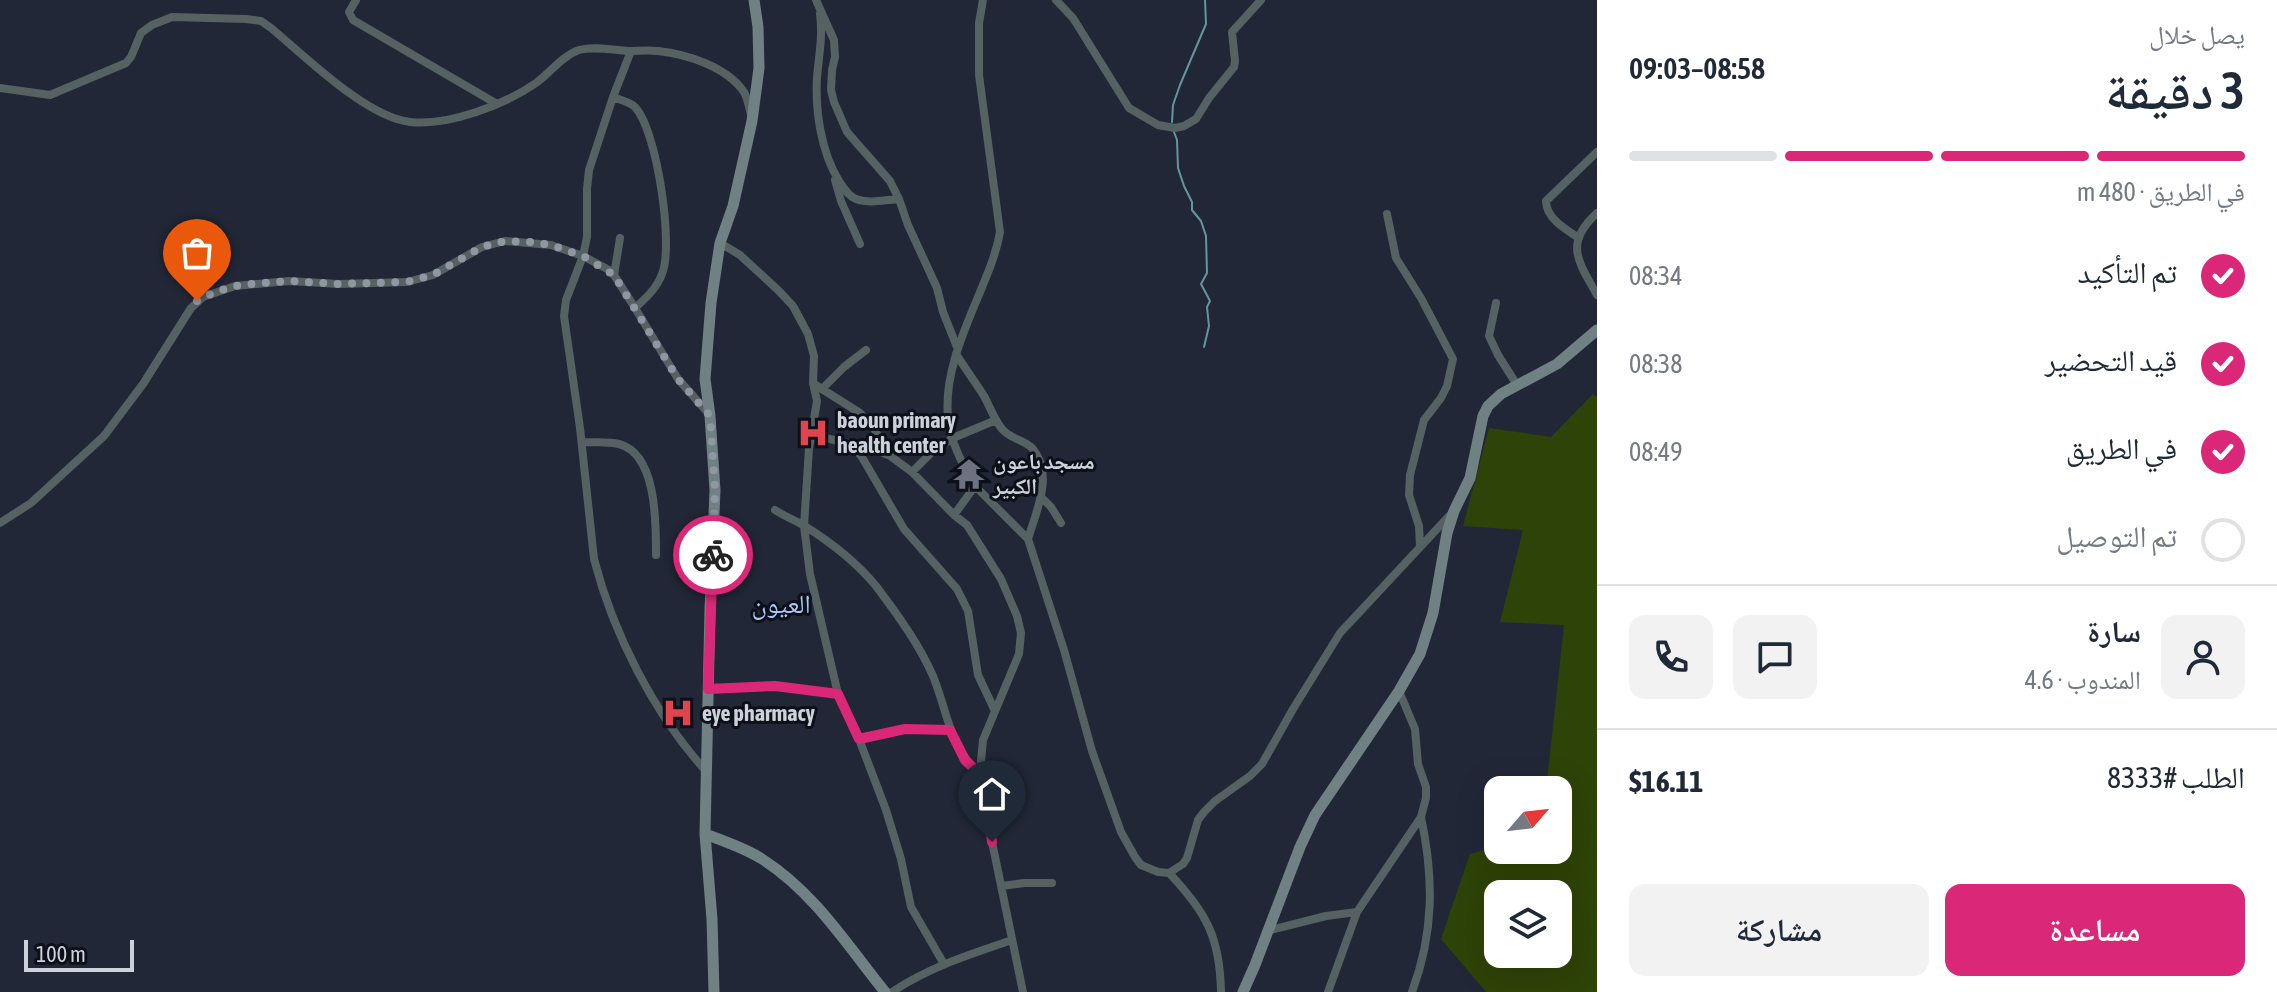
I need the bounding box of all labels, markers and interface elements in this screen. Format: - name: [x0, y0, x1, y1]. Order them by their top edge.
- text: يصل خلال: [2149, 20, 2245, 50]
- text: 08:58–09:03: [1629, 51, 1765, 85]
- text: 3 دقيقة: [2105, 60, 2245, 120]
- text: في الطريق · 480 m: [2077, 177, 2245, 207]
- pin: [163, 219, 231, 301]
- icon: bag: [175, 231, 219, 275]
- icon: check: [2201, 254, 2245, 298]
- text: تم التأكيد: [2077, 255, 2177, 289]
- text: 08:34: [1629, 261, 1683, 291]
- icon: check: [2201, 342, 2245, 386]
- text: قيد التحضير: [2045, 343, 2177, 377]
- text: 08:38: [1629, 349, 1683, 379]
- place label: baoun primary health center: [837, 407, 956, 458]
- hospital icon: baoun primary health center: [796, 416, 830, 450]
- icon: check: [2201, 430, 2245, 474]
- text: في الطريق: [2066, 431, 2177, 465]
- text: 08:49: [1629, 437, 1683, 467]
- place label: مسجد باعون الكبير: [992, 448, 1095, 500]
- temple icon: مسجد باعون الكبير: [952, 457, 986, 491]
- courier: [673, 515, 753, 595]
- text: تم التوصيل: [2056, 519, 2177, 553]
- icon: bike: [691, 533, 735, 577]
- district label: العيون: [751, 589, 811, 620]
- text: سارة: [2087, 614, 2141, 648]
- button: phone: [1629, 615, 1713, 699]
- button: chat: [1733, 615, 1817, 699]
- button: person: [2161, 615, 2245, 699]
- text: المندوب · 4.6: [2025, 665, 2141, 695]
- hospital icon: eye pharmacy: [661, 696, 695, 730]
- place label: eye pharmacy: [702, 700, 815, 726]
- pin: [958, 760, 1026, 842]
- text: الطلب #8333: [2107, 760, 2245, 794]
- text: $16.11: [1629, 764, 1703, 798]
- icon: home: [970, 772, 1014, 816]
- north arrow: [1484, 776, 1572, 864]
- map controls: [1484, 776, 1572, 968]
- button: layers: [1484, 880, 1572, 968]
- button: مشاركة: [1629, 884, 1929, 976]
- button: مساعدة: [1945, 884, 2245, 976]
- scale bar: [24, 936, 134, 972]
- text: 100 m: [36, 941, 86, 967]

